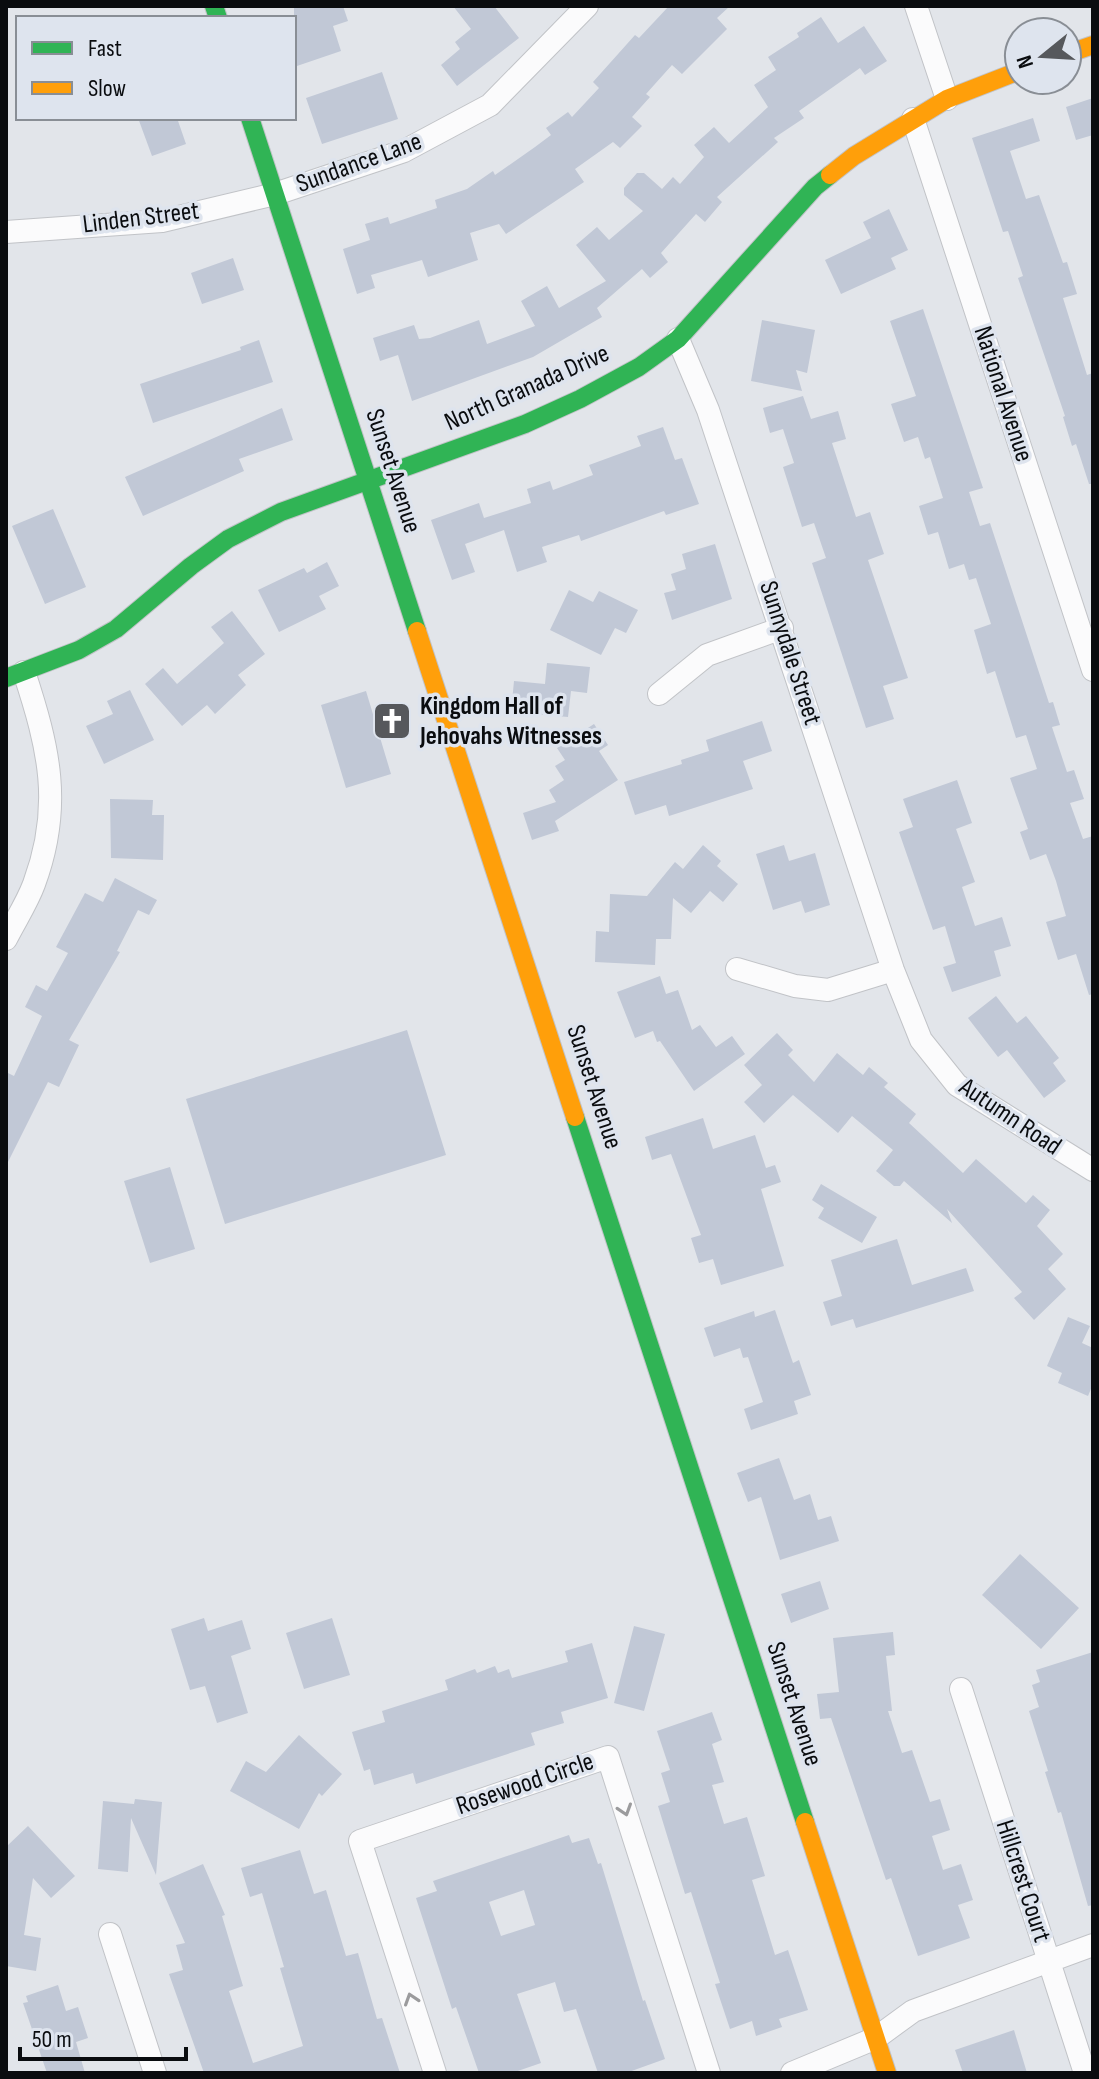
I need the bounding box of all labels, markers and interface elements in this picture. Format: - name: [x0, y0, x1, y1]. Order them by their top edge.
- legend: [16, 16, 296, 120]
- north arrow: [1003, 16, 1083, 96]
- text: Fast: [88, 34, 122, 63]
- text: N: [1011, 52, 1040, 71]
- text: Slow: [88, 74, 126, 103]
- street label: Sundance Lane: [292, 126, 426, 200]
- street label: Linden Street: [81, 195, 201, 241]
- street label: National Avenue: [967, 322, 1039, 466]
- street label: North Granada Drive: [440, 338, 614, 438]
- street label: Sunset Avenue: [358, 405, 428, 537]
- street label: Sunnydale Street: [752, 577, 828, 729]
- place label: Kingdom Hall of Jehovahs Witnesses: [419, 691, 602, 752]
- church icon: Kingdom Hall of Jehovahs Witnesses: [371, 700, 413, 742]
- street label: Sunset Avenue: [559, 1021, 629, 1153]
- street label: Autumn Road: [952, 1071, 1067, 1162]
- street label: Sunset Avenue: [759, 1638, 829, 1770]
- street label: Rosewood Circle: [452, 1746, 598, 1822]
- one-way arrow: [615, 1802, 631, 1816]
- street label: Hillcrest Court: [989, 1816, 1057, 1946]
- one-way arrow: [404, 1993, 420, 2006]
- scale bar: [20, 2011, 186, 2061]
- text: 50 m: [32, 2025, 72, 2054]

